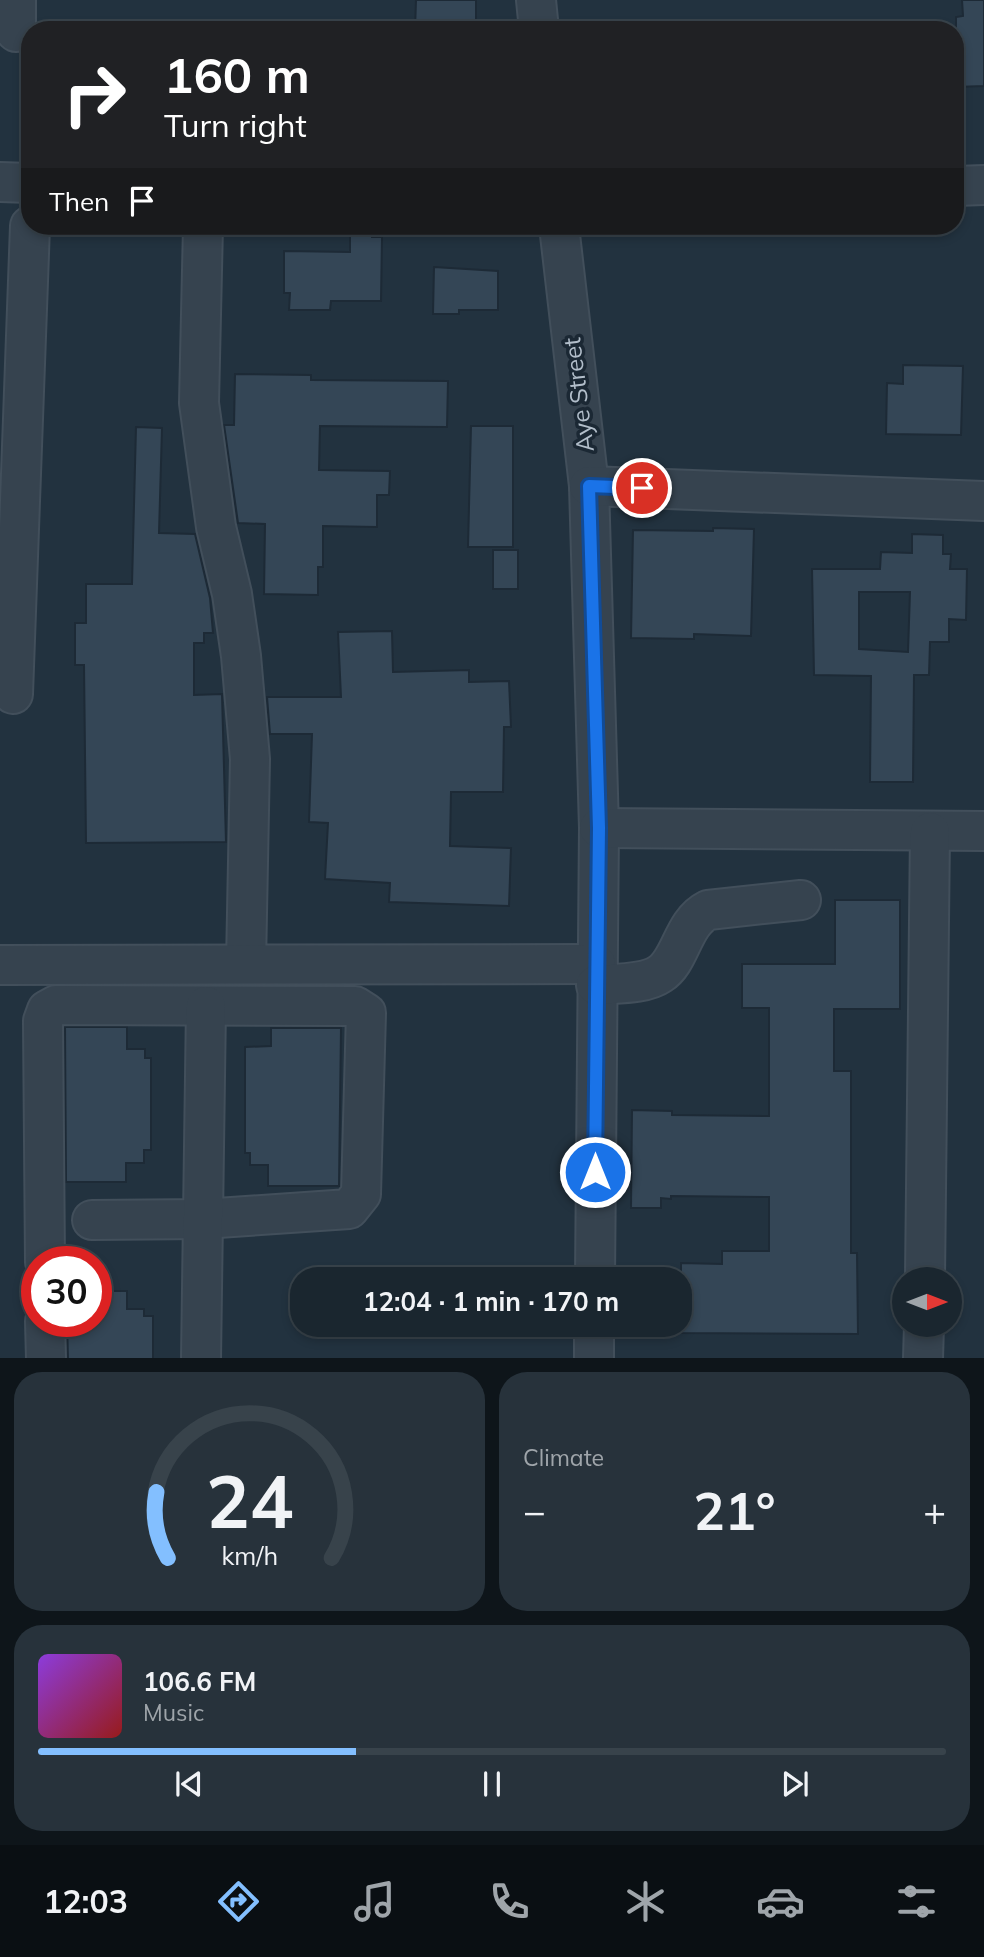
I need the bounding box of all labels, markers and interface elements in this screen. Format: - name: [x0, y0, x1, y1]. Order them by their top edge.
- text: 160 m: [164, 44, 310, 105]
- icon: right: [49, 49, 140, 140]
- text: Turn right: [164, 105, 307, 145]
- icon: arrive: [123, 182, 161, 220]
- text: Then: [49, 185, 109, 218]
- street label: Aye Street: [556, 336, 600, 454]
- pin: [612, 458, 672, 518]
- icon: arrive: [623, 469, 661, 507]
- position arrow: [558, 1135, 632, 1209]
- speed limit sign: 30: [21, 1246, 112, 1337]
- north arrow: [892, 1267, 962, 1337]
- map controls: [892, 1267, 962, 1337]
- text: 12:04 · 1 min · 170 m: [363, 1285, 619, 1318]
- text: Climate: [523, 1443, 604, 1472]
- text: 24: [206, 1455, 293, 1546]
- text: 21°: [693, 1478, 776, 1543]
- text: −: [523, 1487, 546, 1535]
- text: +: [923, 1487, 946, 1535]
- text: km/h: [221, 1539, 278, 1570]
- text: 106.6 FM: [143, 1665, 256, 1698]
- text: Music: [143, 1698, 204, 1727]
- icon: previous: [170, 1765, 208, 1803]
- icon: pause: [473, 1765, 511, 1803]
- icon: next: [776, 1765, 814, 1803]
- icon: directions: [214, 1877, 263, 1926]
- icon: music: [350, 1877, 399, 1926]
- icon: phone: [485, 1877, 534, 1926]
- icon: climate: [621, 1877, 670, 1926]
- icon: car: [756, 1877, 805, 1926]
- icon: filters: [892, 1877, 941, 1926]
- text: 12:03: [43, 1881, 128, 1921]

